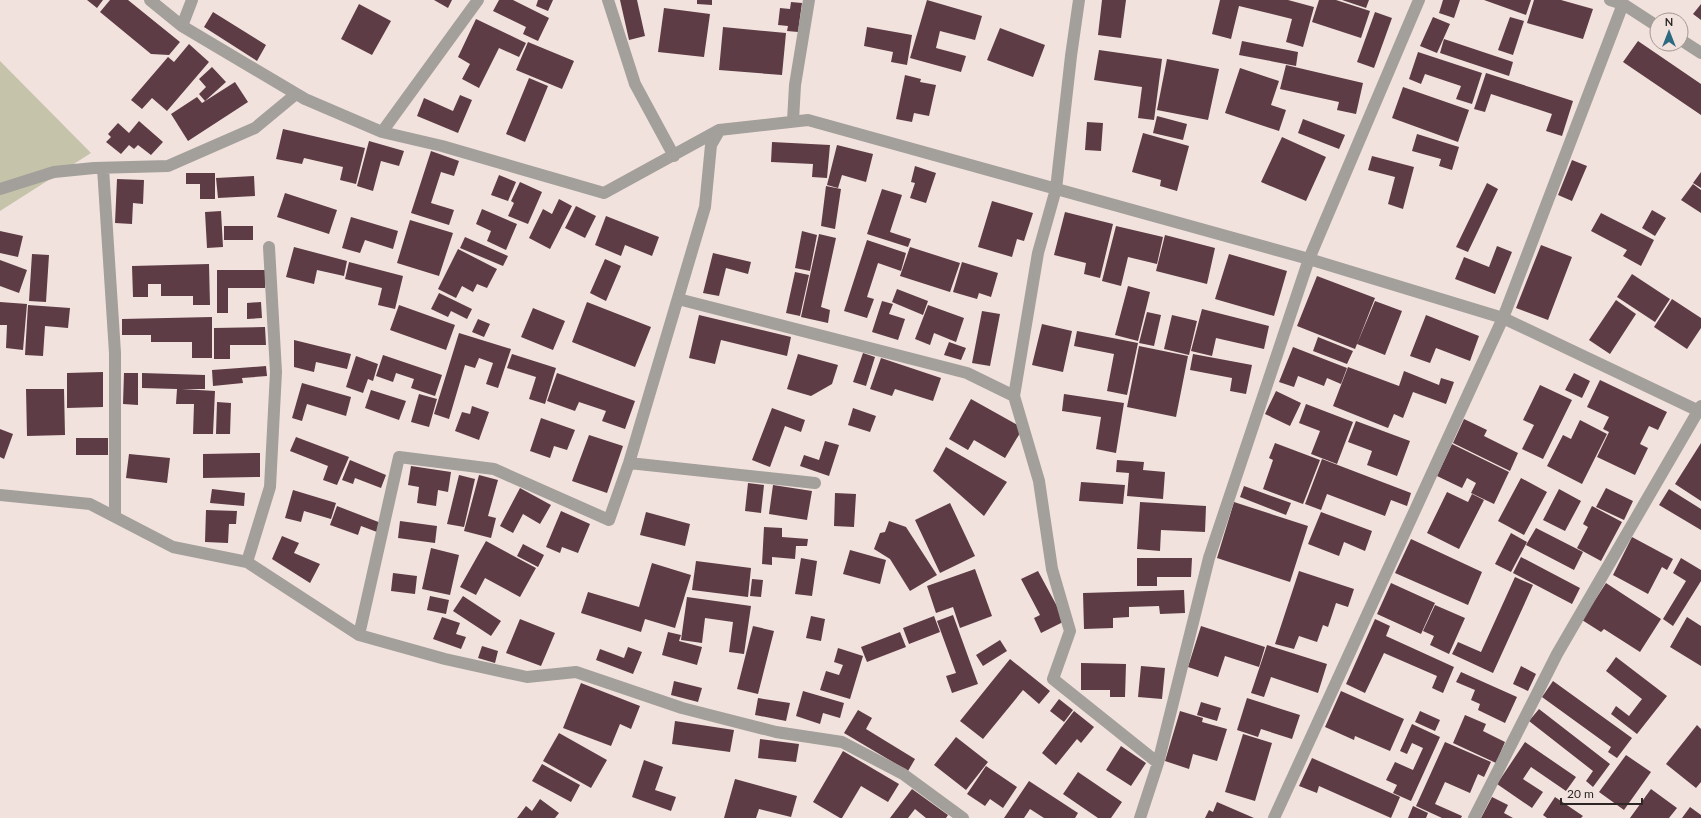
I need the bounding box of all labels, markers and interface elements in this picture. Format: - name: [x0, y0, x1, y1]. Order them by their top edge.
- north arrow: [1649, 12, 1689, 52]
- text: N: [1665, 15, 1673, 28]
- scale bar: [1561, 780, 1642, 806]
- text: 20 m: [1567, 786, 1594, 801]

